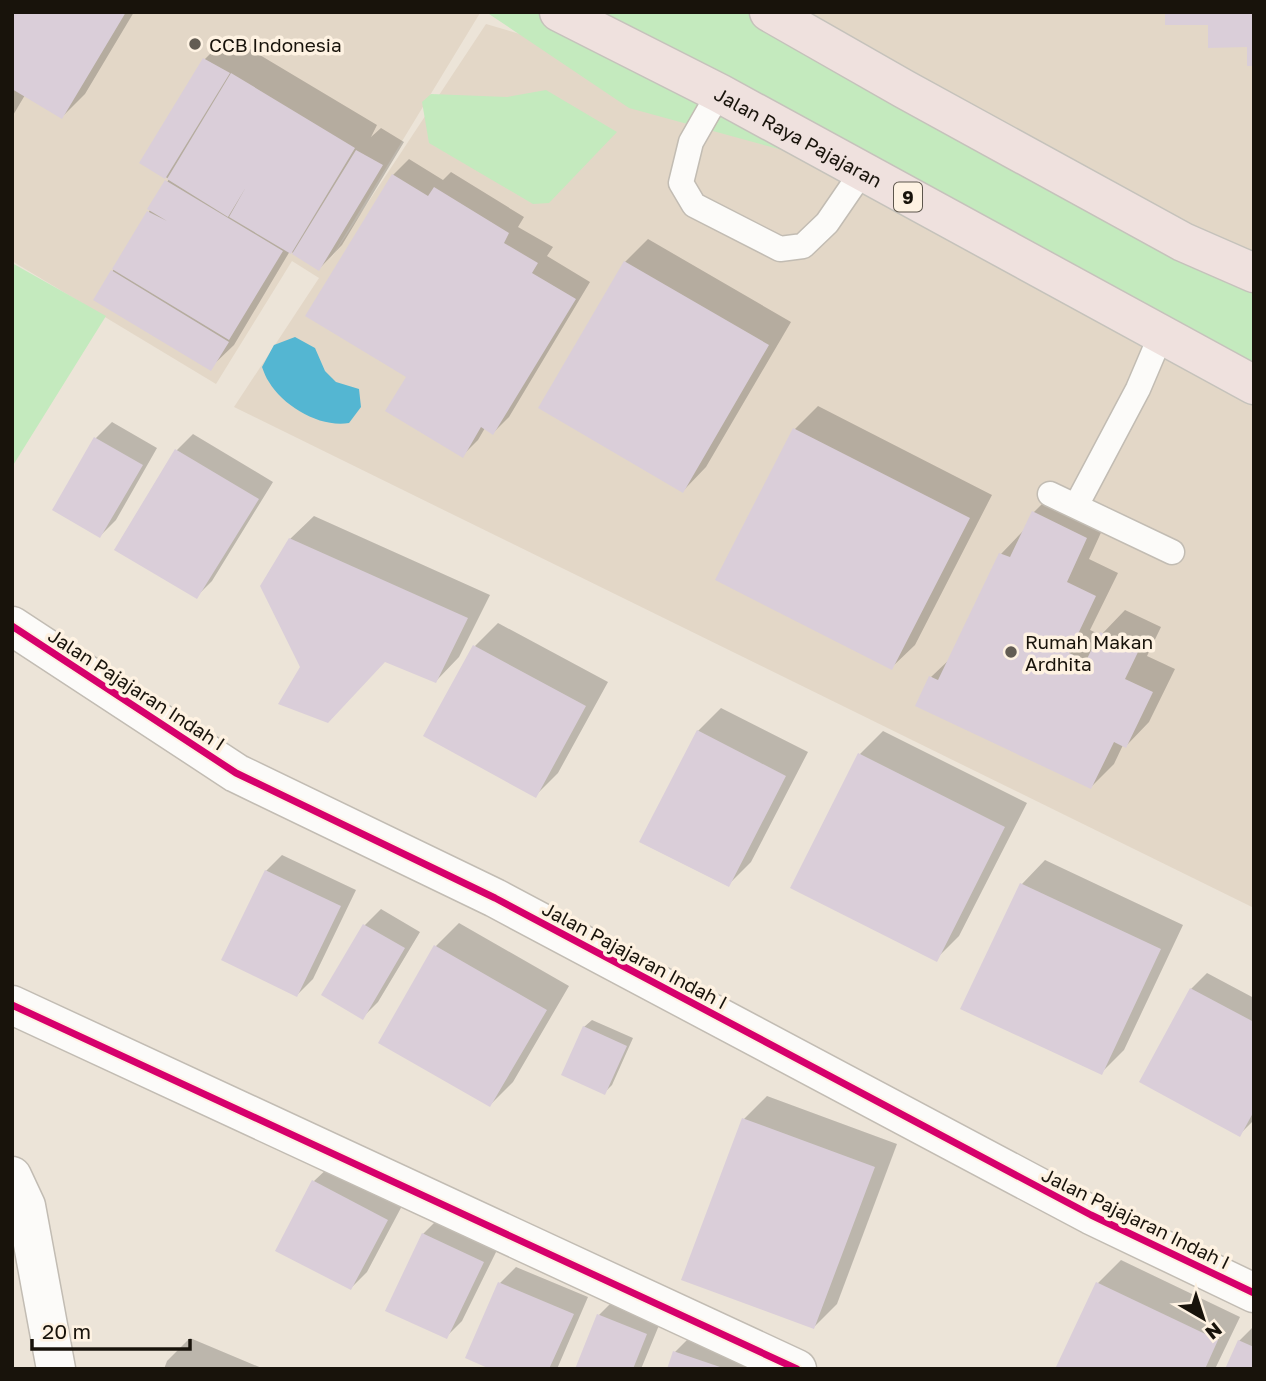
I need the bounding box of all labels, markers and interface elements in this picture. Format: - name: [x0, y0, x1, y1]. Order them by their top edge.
- place label: CCB Indonesia: [209, 33, 342, 56]
- marker: CCB Indonesia: [187, 36, 203, 52]
- street label: Jalan Raya Pajajaran: [711, 81, 886, 191]
- road number: 9: [894, 182, 922, 212]
- street label: Jalan Pajajaran Indah I: [44, 623, 230, 755]
- place label: Rumah Makan Ardhita: [1025, 630, 1153, 675]
- marker: Rumah Makan Ardhita: [1003, 644, 1019, 660]
- street label: Jalan Pajajaran Indah I: [539, 896, 731, 1014]
- street label: Jalan Pajajaran Indah I: [1038, 1163, 1234, 1273]
- north arrow: [1168, 1283, 1238, 1353]
- scale bar: [32, 1308, 189, 1352]
- text: 20 m: [42, 1318, 91, 1344]
- text: N: [1201, 1318, 1227, 1345]

